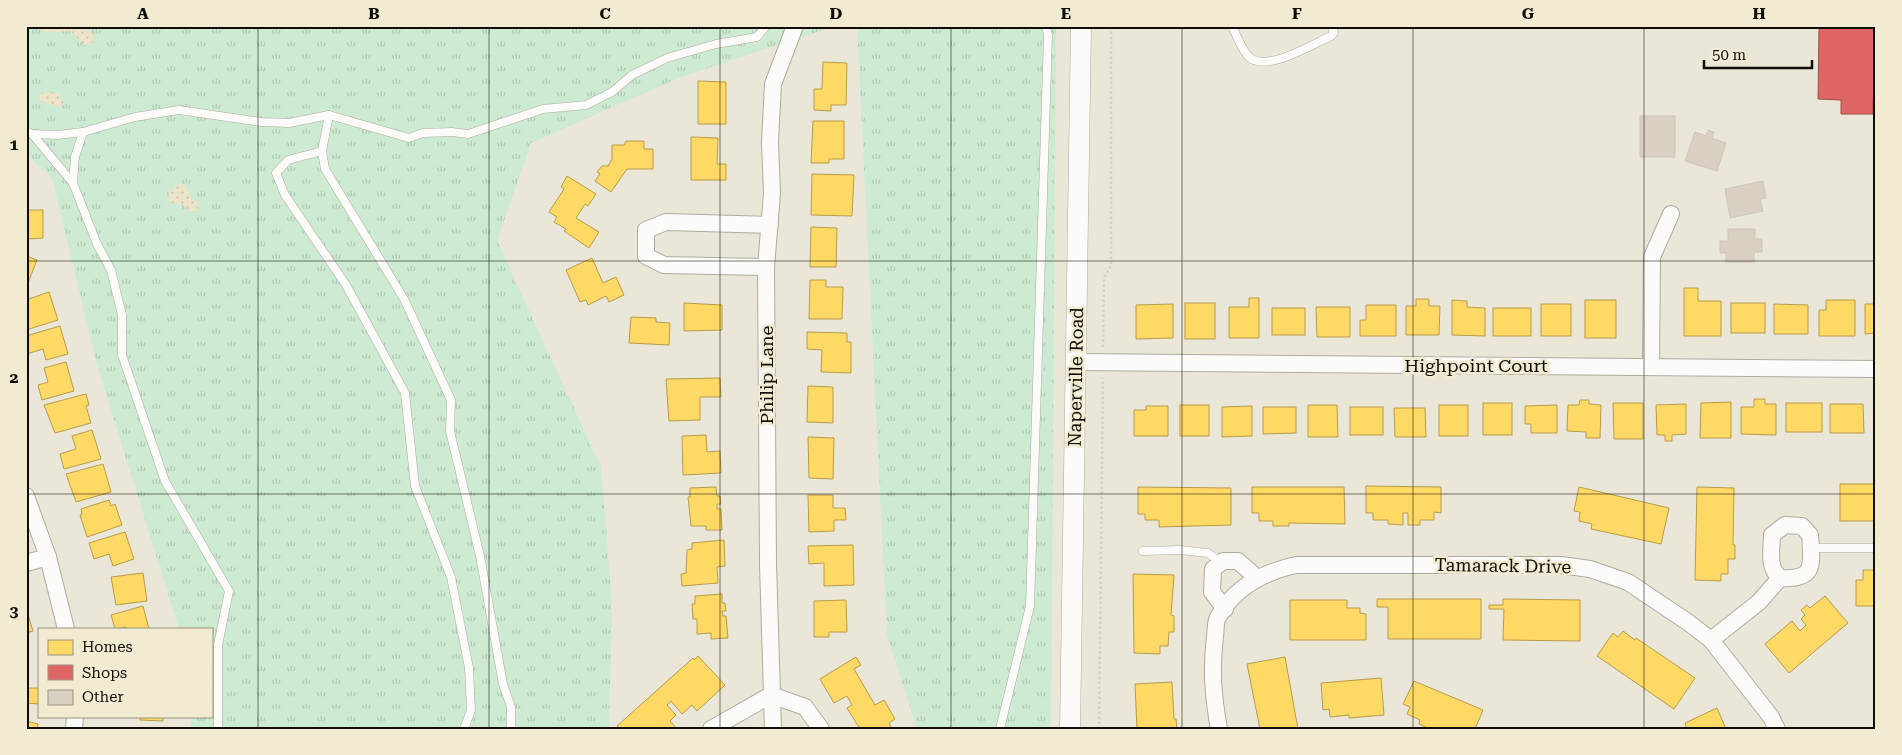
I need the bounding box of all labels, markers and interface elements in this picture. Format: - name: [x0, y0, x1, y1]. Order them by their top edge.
- text: A: [137, 4, 149, 23]
- text: B: [368, 4, 380, 23]
- text: C: [599, 4, 611, 23]
- text: D: [830, 4, 843, 23]
- text: E: [1061, 4, 1071, 23]
- text: F: [1292, 4, 1302, 23]
- text: G: [1522, 4, 1535, 23]
- text: H: [1752, 4, 1766, 23]
- scale bar: [1704, 38, 1812, 70]
- text: 50 m: [1712, 46, 1747, 64]
- text: 1: [10, 135, 19, 154]
- street label: Naperville Road: [1064, 307, 1087, 447]
- street label: Philip Lane: [756, 325, 777, 425]
- street label: Highpoint Court: [1404, 355, 1548, 376]
- text: 2: [10, 368, 19, 387]
- street label: Tamarack Drive: [1435, 554, 1572, 577]
- text: 3: [10, 602, 19, 621]
- legend: [38, 628, 212, 718]
- text: Homes: [82, 638, 133, 656]
- text: Shops: [82, 664, 127, 682]
- text: Other: [82, 688, 124, 706]

